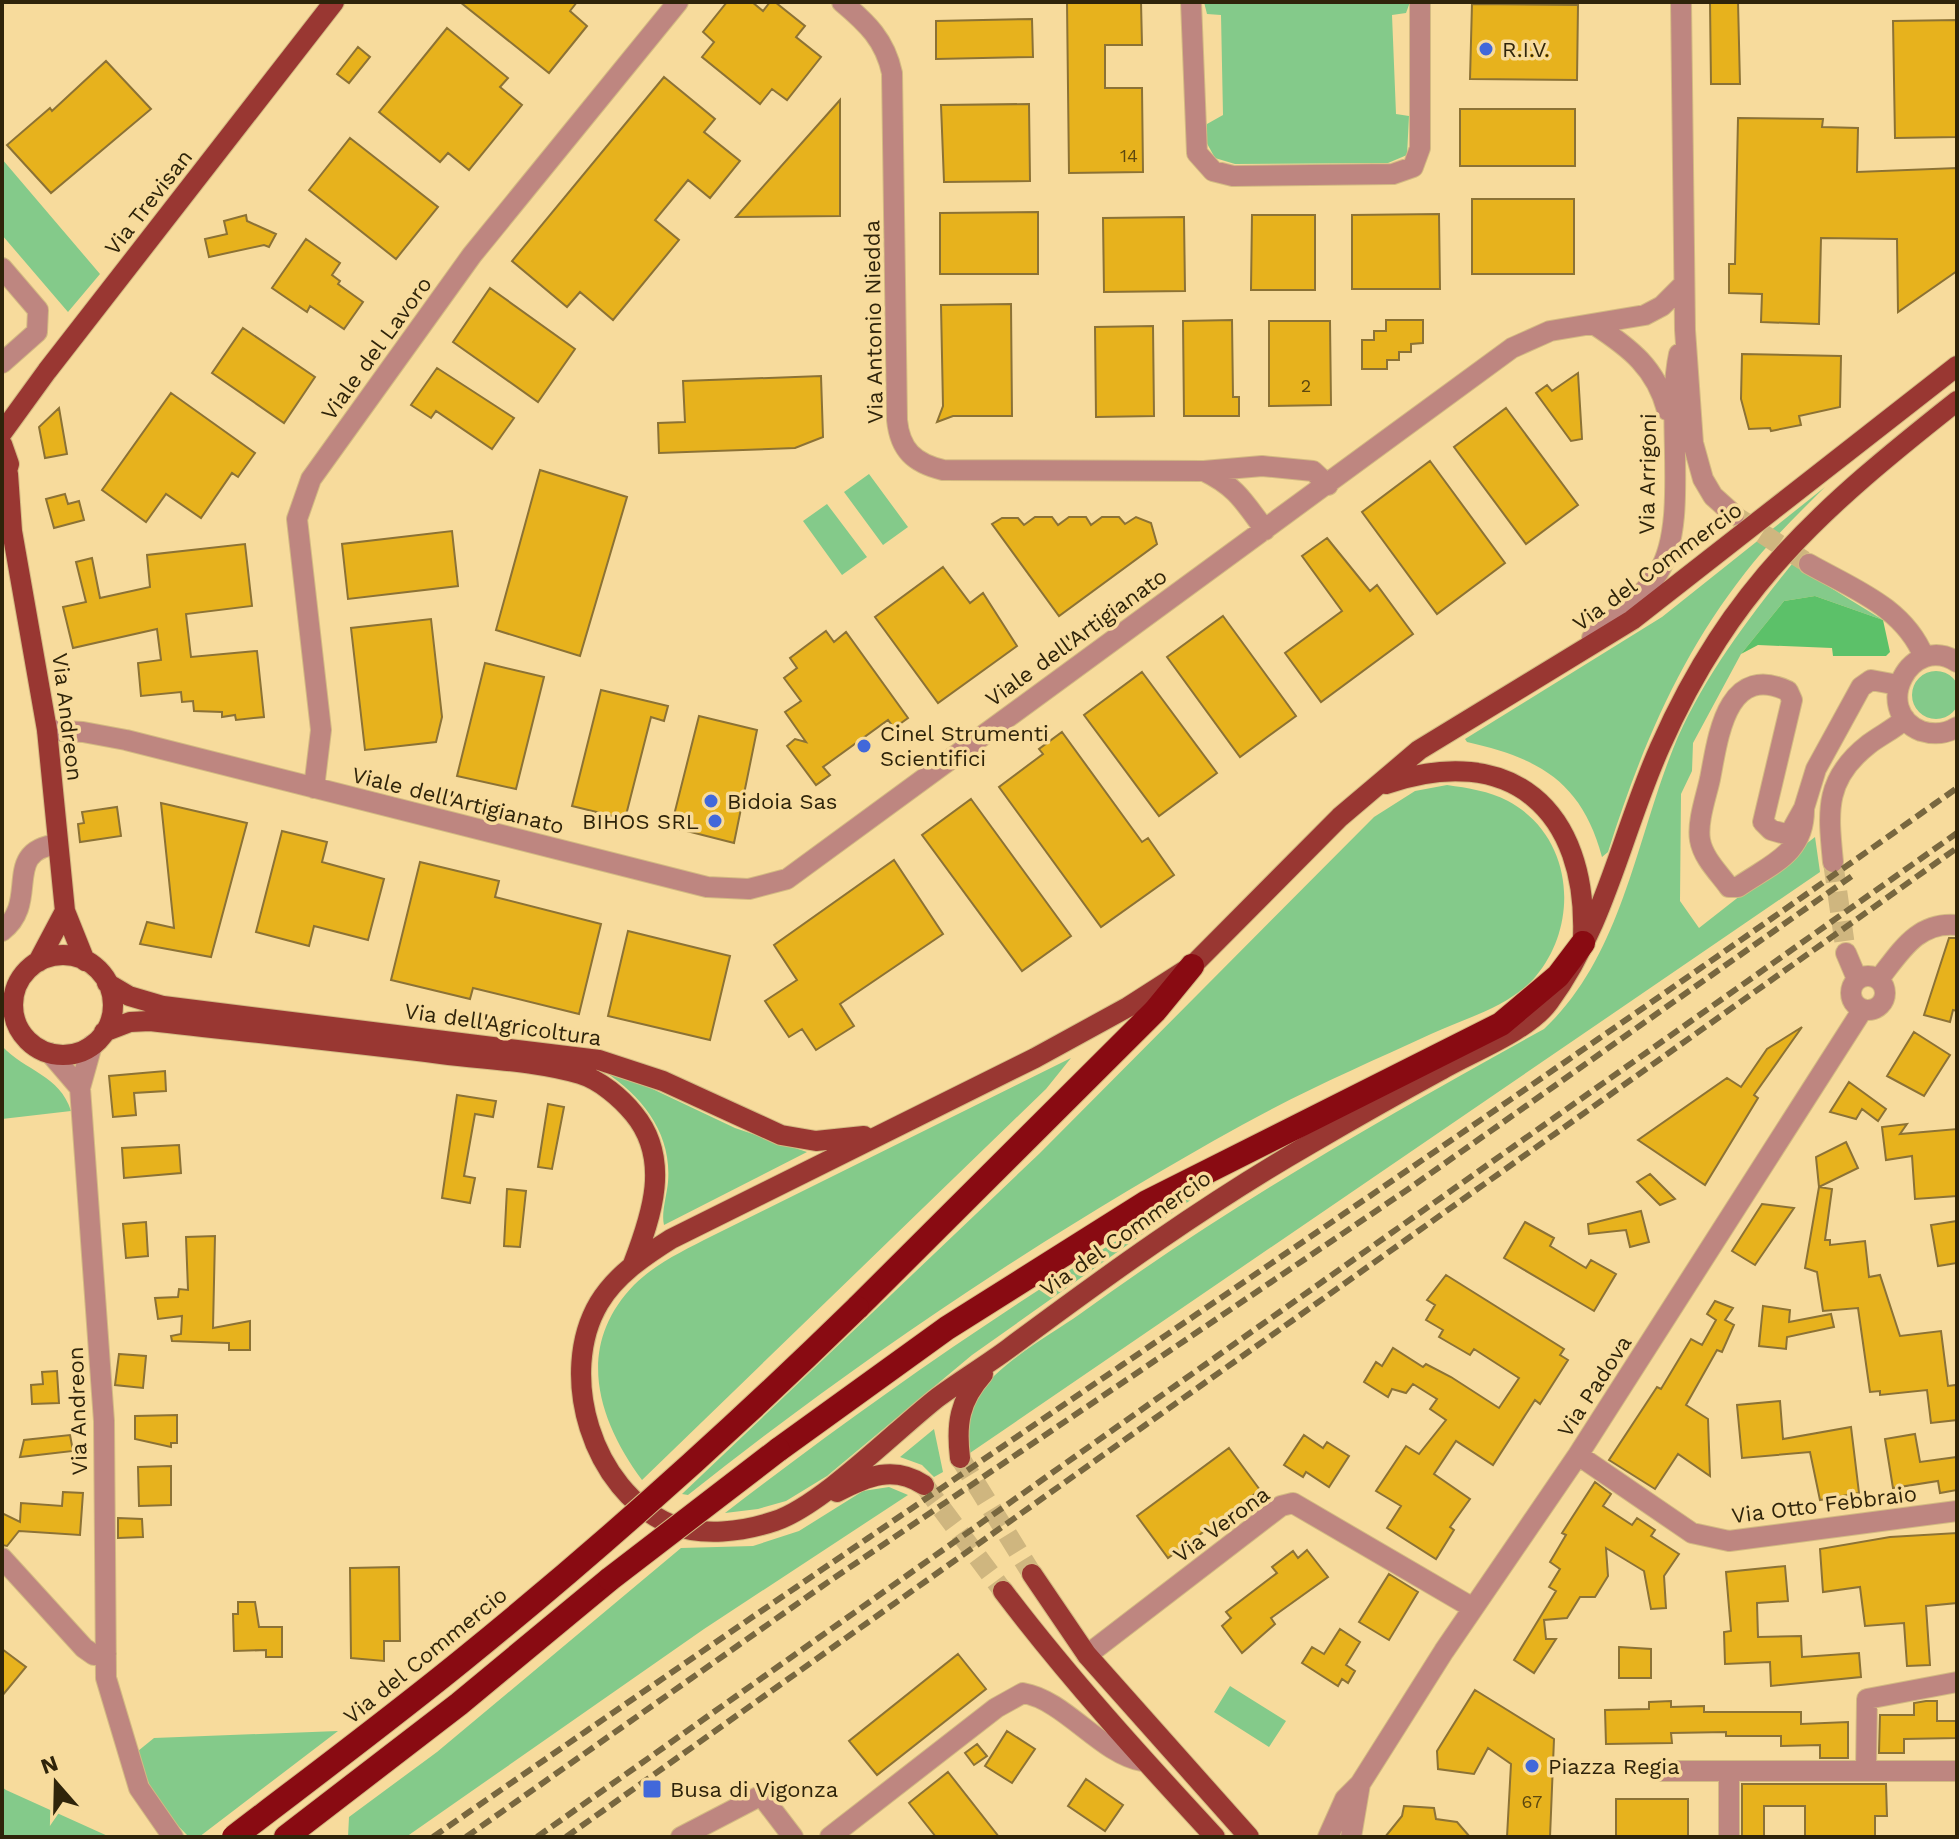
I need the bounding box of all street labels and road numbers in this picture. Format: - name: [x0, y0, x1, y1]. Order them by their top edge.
- street label: Via Trevisan: [100, 145, 197, 260]
- street label: Via Antonio Niedda: [859, 220, 888, 424]
- street label: Viale del Lavoro: [316, 272, 437, 425]
- street label: Via Arrigoni: [1634, 413, 1661, 535]
- street label: Via del Commercio: [1568, 497, 1747, 636]
- street label: Viale dell'Artigianato: [981, 563, 1172, 712]
- street label: Via Andreon: [47, 652, 88, 782]
- street label: Viale dell'Artigianato: [349, 762, 567, 839]
- street label: Via dell'Agricoltura: [403, 998, 603, 1051]
- street label: Via del Commercio: [1035, 1165, 1215, 1302]
- street label: Via Padova: [1552, 1331, 1637, 1442]
- street label: Via Andreon: [63, 1346, 92, 1476]
- street label: Via Verona: [1168, 1481, 1274, 1568]
- street label: Via Otto Febbraio: [1730, 1481, 1918, 1528]
- street label: Via del Commercio: [339, 1582, 512, 1729]

